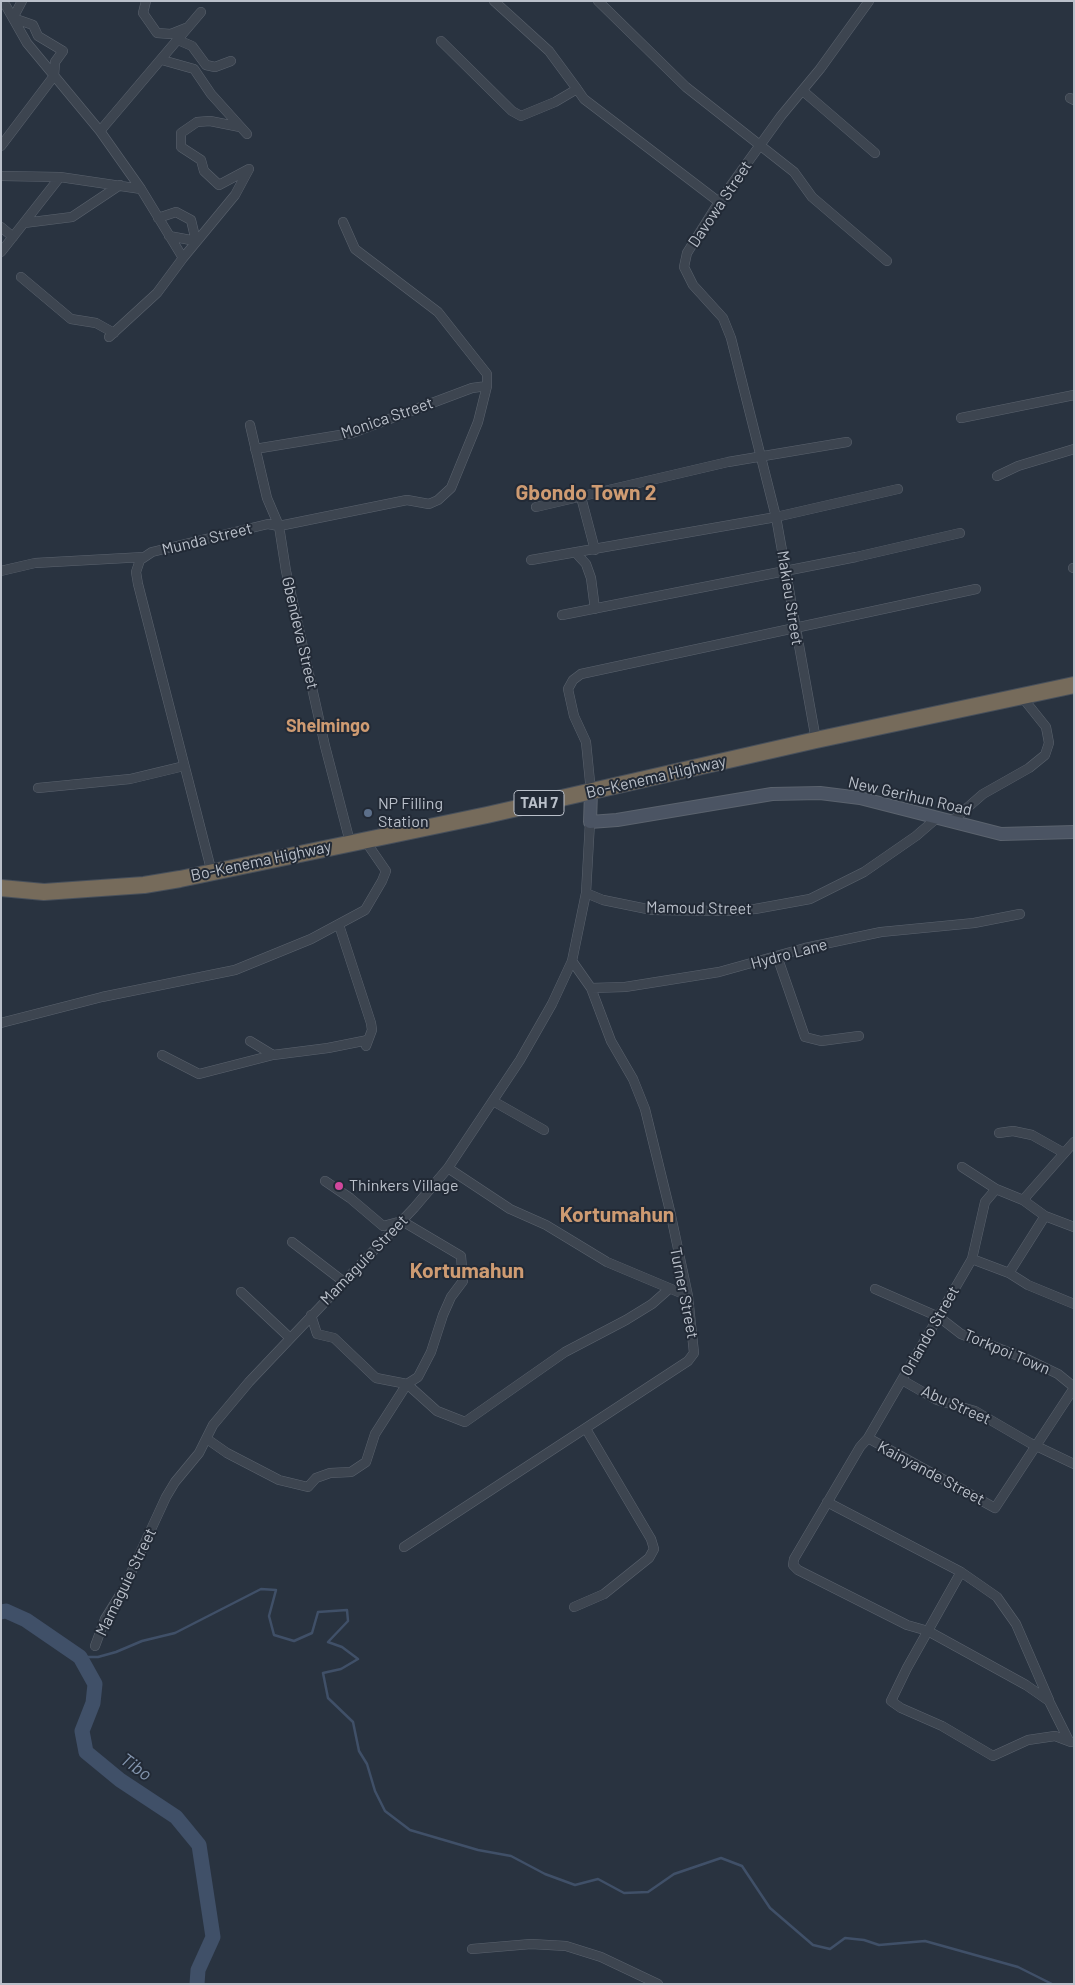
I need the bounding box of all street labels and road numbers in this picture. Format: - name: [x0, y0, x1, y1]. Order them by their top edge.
- street label: Davowa Street: [684, 157, 756, 251]
- street label: Monica Street: [338, 393, 436, 443]
- street label: Munda Street: [160, 519, 254, 559]
- street label: Makieu Street: [773, 549, 807, 647]
- street label: Gbendeva Street: [278, 575, 322, 691]
- street label: Bo-Kenema Highway: [584, 752, 728, 802]
- street label: New Gerihun Road: [846, 772, 974, 820]
- road number: TAH 7: [514, 790, 564, 816]
- street label: Bo-Kenema Highway: [189, 837, 333, 885]
- street label: Mamoud Street: [646, 897, 752, 919]
- street label: Hydro Lane: [749, 935, 829, 973]
- street label: Mamaguie Street: [316, 1211, 412, 1309]
- street label: Turner Street: [666, 1246, 702, 1340]
- street label: Orlando Street: [897, 1283, 963, 1379]
- street label: Torkpoi Town: [961, 1325, 1053, 1379]
- street label: Abu Street: [918, 1381, 994, 1429]
- street label: Kainyande Street: [874, 1437, 988, 1509]
- street label: Mamaguie Street: [92, 1525, 160, 1639]

